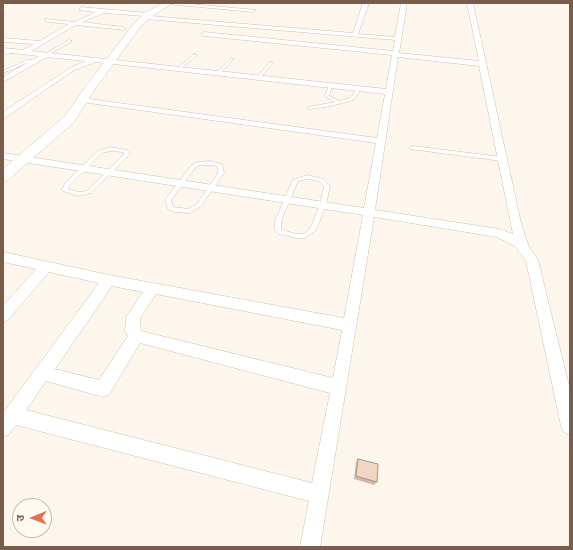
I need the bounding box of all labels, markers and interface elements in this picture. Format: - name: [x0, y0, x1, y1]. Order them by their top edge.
- north arrow: [12, 498, 52, 538]
- text: उ: [14, 515, 27, 522]

